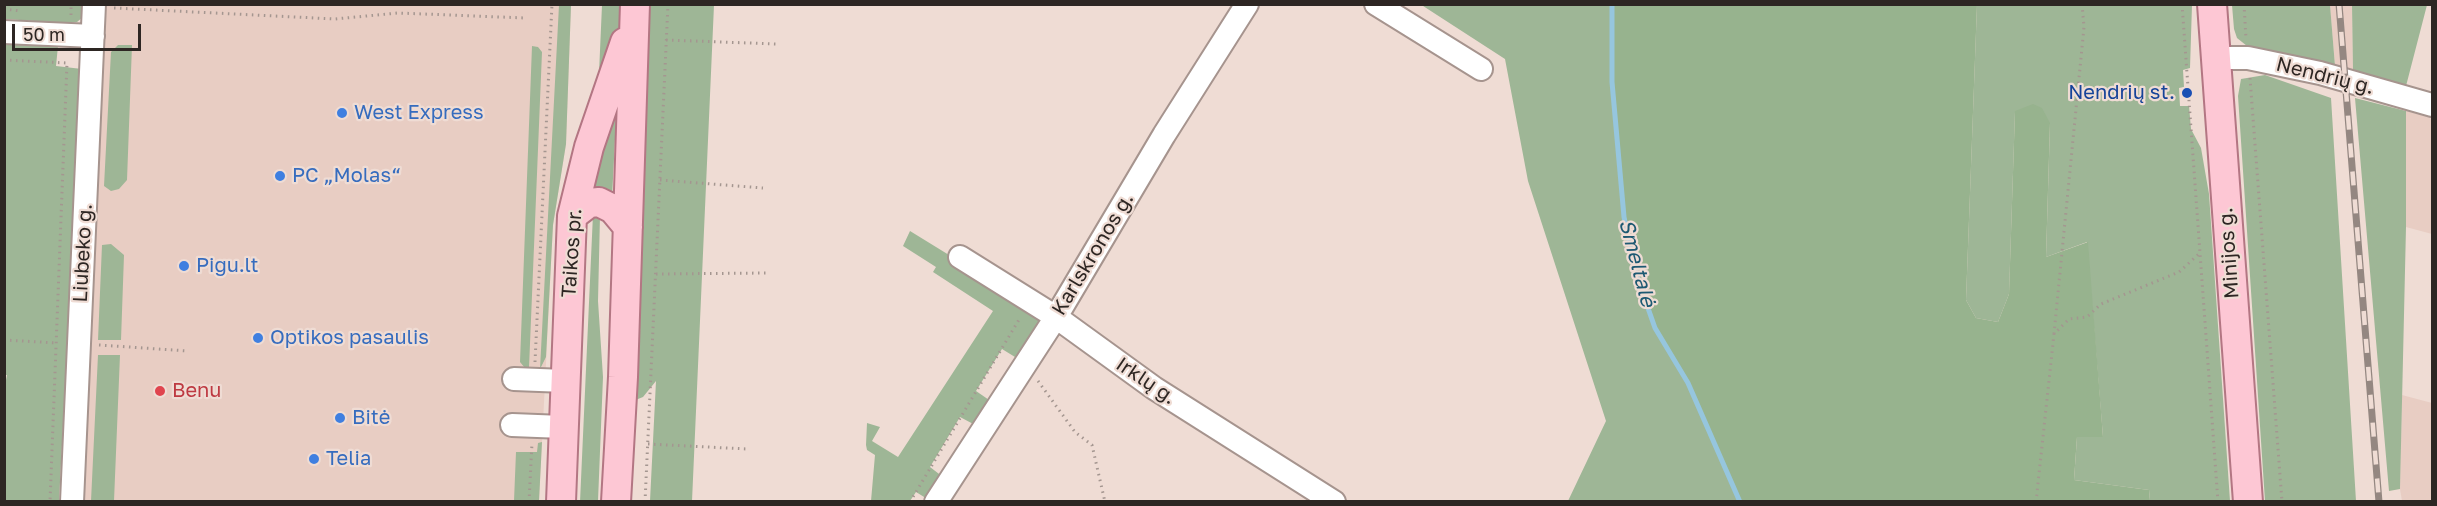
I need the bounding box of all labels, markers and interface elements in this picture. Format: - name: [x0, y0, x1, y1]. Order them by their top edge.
- scale bar: [15, 12, 144, 50]
- text: 50 m: [23, 23, 65, 45]
- street label: Nendrių g.: [2274, 52, 2376, 100]
- place label: Nendrių st.: [2068, 81, 2175, 105]
- marker: Nendrių st.: [2180, 86, 2194, 100]
- place label: West Express: [354, 101, 483, 125]
- marker: West Express: [335, 106, 349, 120]
- place label: PC „Molas“: [292, 164, 401, 188]
- marker: PC „Molas“: [273, 169, 287, 183]
- street label: Karlskronos g.: [1047, 188, 1139, 320]
- street label: Liubeko g.: [68, 203, 98, 303]
- street label: Minijos g.: [2214, 207, 2244, 299]
- street label: Taikos pr.: [557, 208, 587, 298]
- water label: Smeltalė: [1613, 217, 1661, 309]
- place label: Pigu.lt: [196, 254, 258, 278]
- marker: Pigu.lt: [177, 259, 191, 273]
- place label: Optikos pasaulis: [270, 326, 429, 350]
- marker: Optikos pasaulis: [251, 331, 265, 345]
- street label: Irklų g.: [1111, 352, 1181, 410]
- place label: Benu: [172, 379, 221, 403]
- marker: Benu: [153, 384, 167, 398]
- place label: Bitė: [352, 406, 390, 430]
- marker: Bitė: [333, 411, 347, 425]
- place label: Telia: [326, 447, 371, 471]
- marker: Telia: [307, 452, 321, 466]

